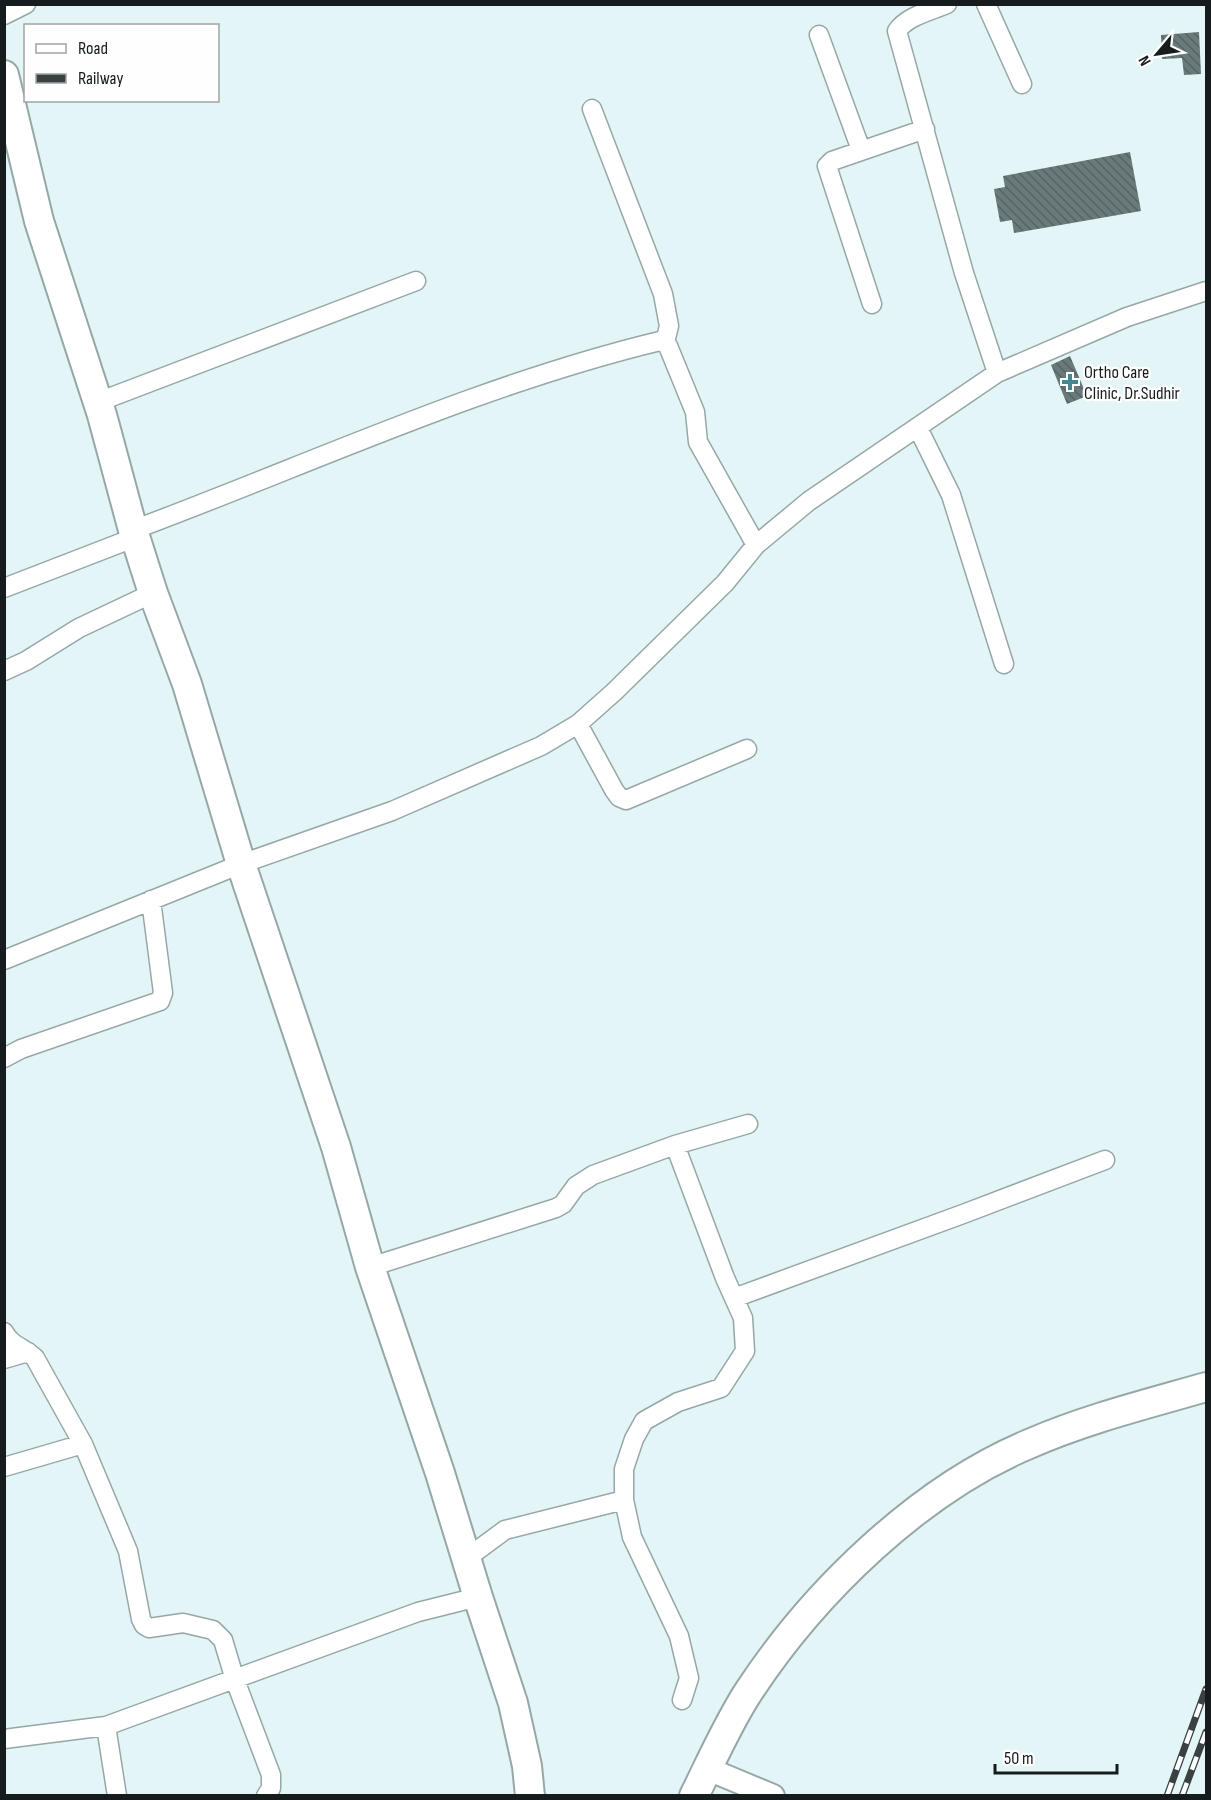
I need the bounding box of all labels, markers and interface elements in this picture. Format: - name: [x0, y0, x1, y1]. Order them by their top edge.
- legend: [24, 24, 219, 102]
- north arrow: [1127, 24, 1187, 84]
- text: Road: [78, 38, 108, 59]
- text: N: [1135, 52, 1156, 69]
- text: Railway: [78, 68, 123, 89]
- place label: Ortho Care Clinic, Dr.Sudhir: [1084, 362, 1180, 404]
- marker: Ortho Care Clinic, Dr.Sudhir: [1061, 373, 1079, 391]
- scale bar: [995, 1737, 1116, 1775]
- text: 50 m: [1004, 1748, 1034, 1769]

